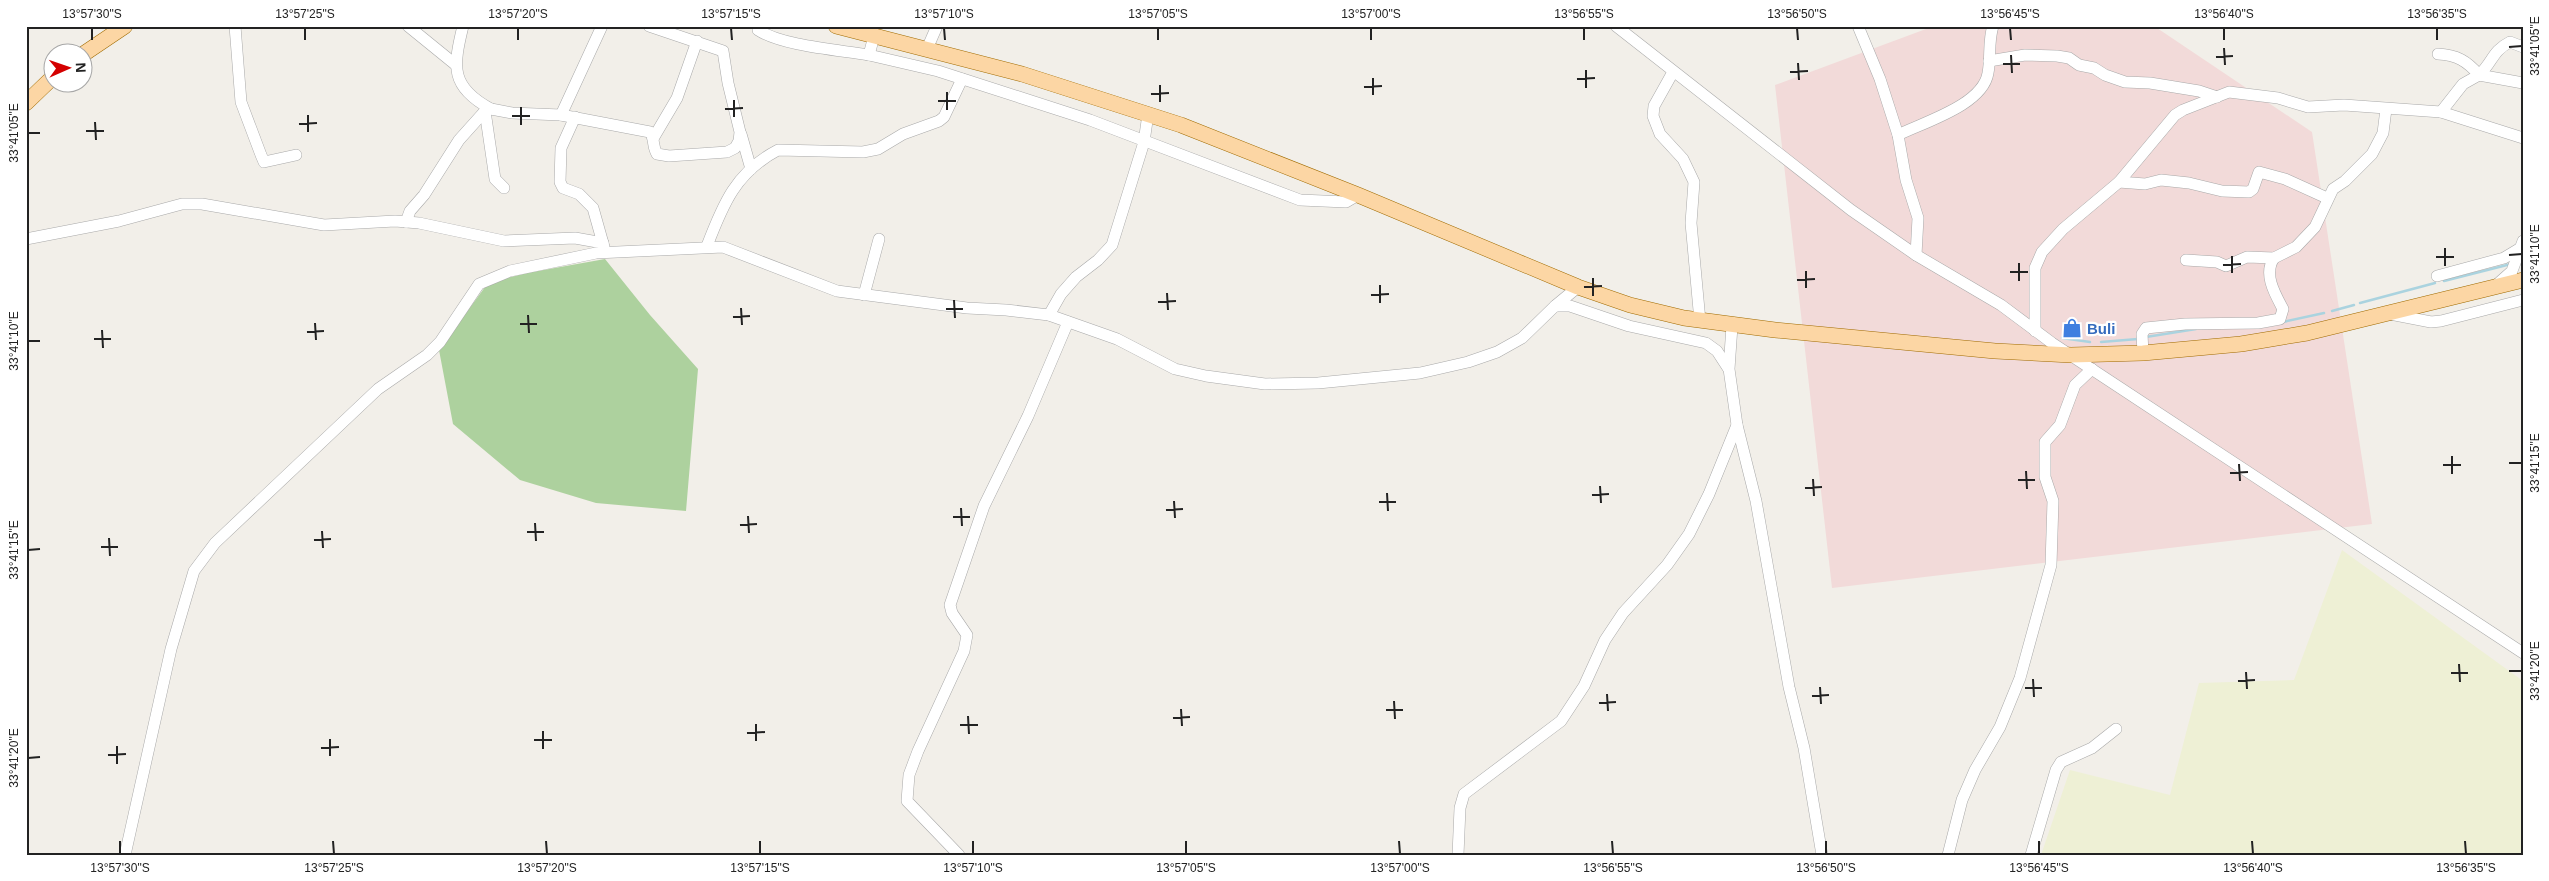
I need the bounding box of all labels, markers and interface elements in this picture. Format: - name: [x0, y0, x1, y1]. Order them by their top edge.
- text: 13°57'30"S: [62, 7, 122, 21]
- text: 13°57'25"S: [275, 7, 335, 21]
- text: 13°57'20"S: [488, 7, 548, 21]
- text: 13°57'15"S: [701, 7, 761, 21]
- text: 13°57'10"S: [914, 7, 974, 21]
- text: 13°57'05"S: [1128, 7, 1188, 21]
- text: 13°57'00"S: [1341, 7, 1401, 21]
- text: 13°56'55"S: [1554, 7, 1614, 21]
- text: 13°56'50"S: [1767, 7, 1827, 21]
- text: 13°56'45"S: [1980, 7, 2040, 21]
- text: 13°56'40"S: [2194, 7, 2254, 21]
- text: 13°56'35"S: [2407, 7, 2467, 21]
- text: 33°41'05"E: [2528, 16, 2542, 76]
- north arrow: [42, 42, 92, 92]
- text: N: [73, 62, 89, 73]
- text: 33°41'05"E: [7, 103, 21, 163]
- text: 33°41'10"E: [2528, 224, 2542, 284]
- text: 33°41'10"E: [7, 311, 21, 371]
- shop icon: Buli: [2061, 317, 2083, 339]
- place label: Buli: [2087, 320, 2115, 337]
- text: 33°41'15"E: [2528, 433, 2542, 493]
- text: 33°41'15"E: [7, 520, 21, 580]
- text: 33°41'20"E: [2528, 641, 2542, 701]
- text: 33°41'20"E: [7, 728, 21, 788]
- text: 13°57'30"S: [90, 861, 150, 875]
- text: 13°57'25"S: [304, 861, 364, 875]
- text: 13°57'20"S: [517, 861, 577, 875]
- text: 13°57'15"S: [730, 861, 790, 875]
- text: 13°57'10"S: [943, 861, 1003, 875]
- text: 13°57'05"S: [1156, 861, 1216, 875]
- text: 13°57'00"S: [1370, 861, 1430, 875]
- text: 13°56'55"S: [1583, 861, 1643, 875]
- text: 13°56'50"S: [1796, 861, 1856, 875]
- text: 13°56'45"S: [2009, 861, 2069, 875]
- text: 13°56'40"S: [2223, 861, 2283, 875]
- text: 13°56'35"S: [2436, 861, 2496, 875]

